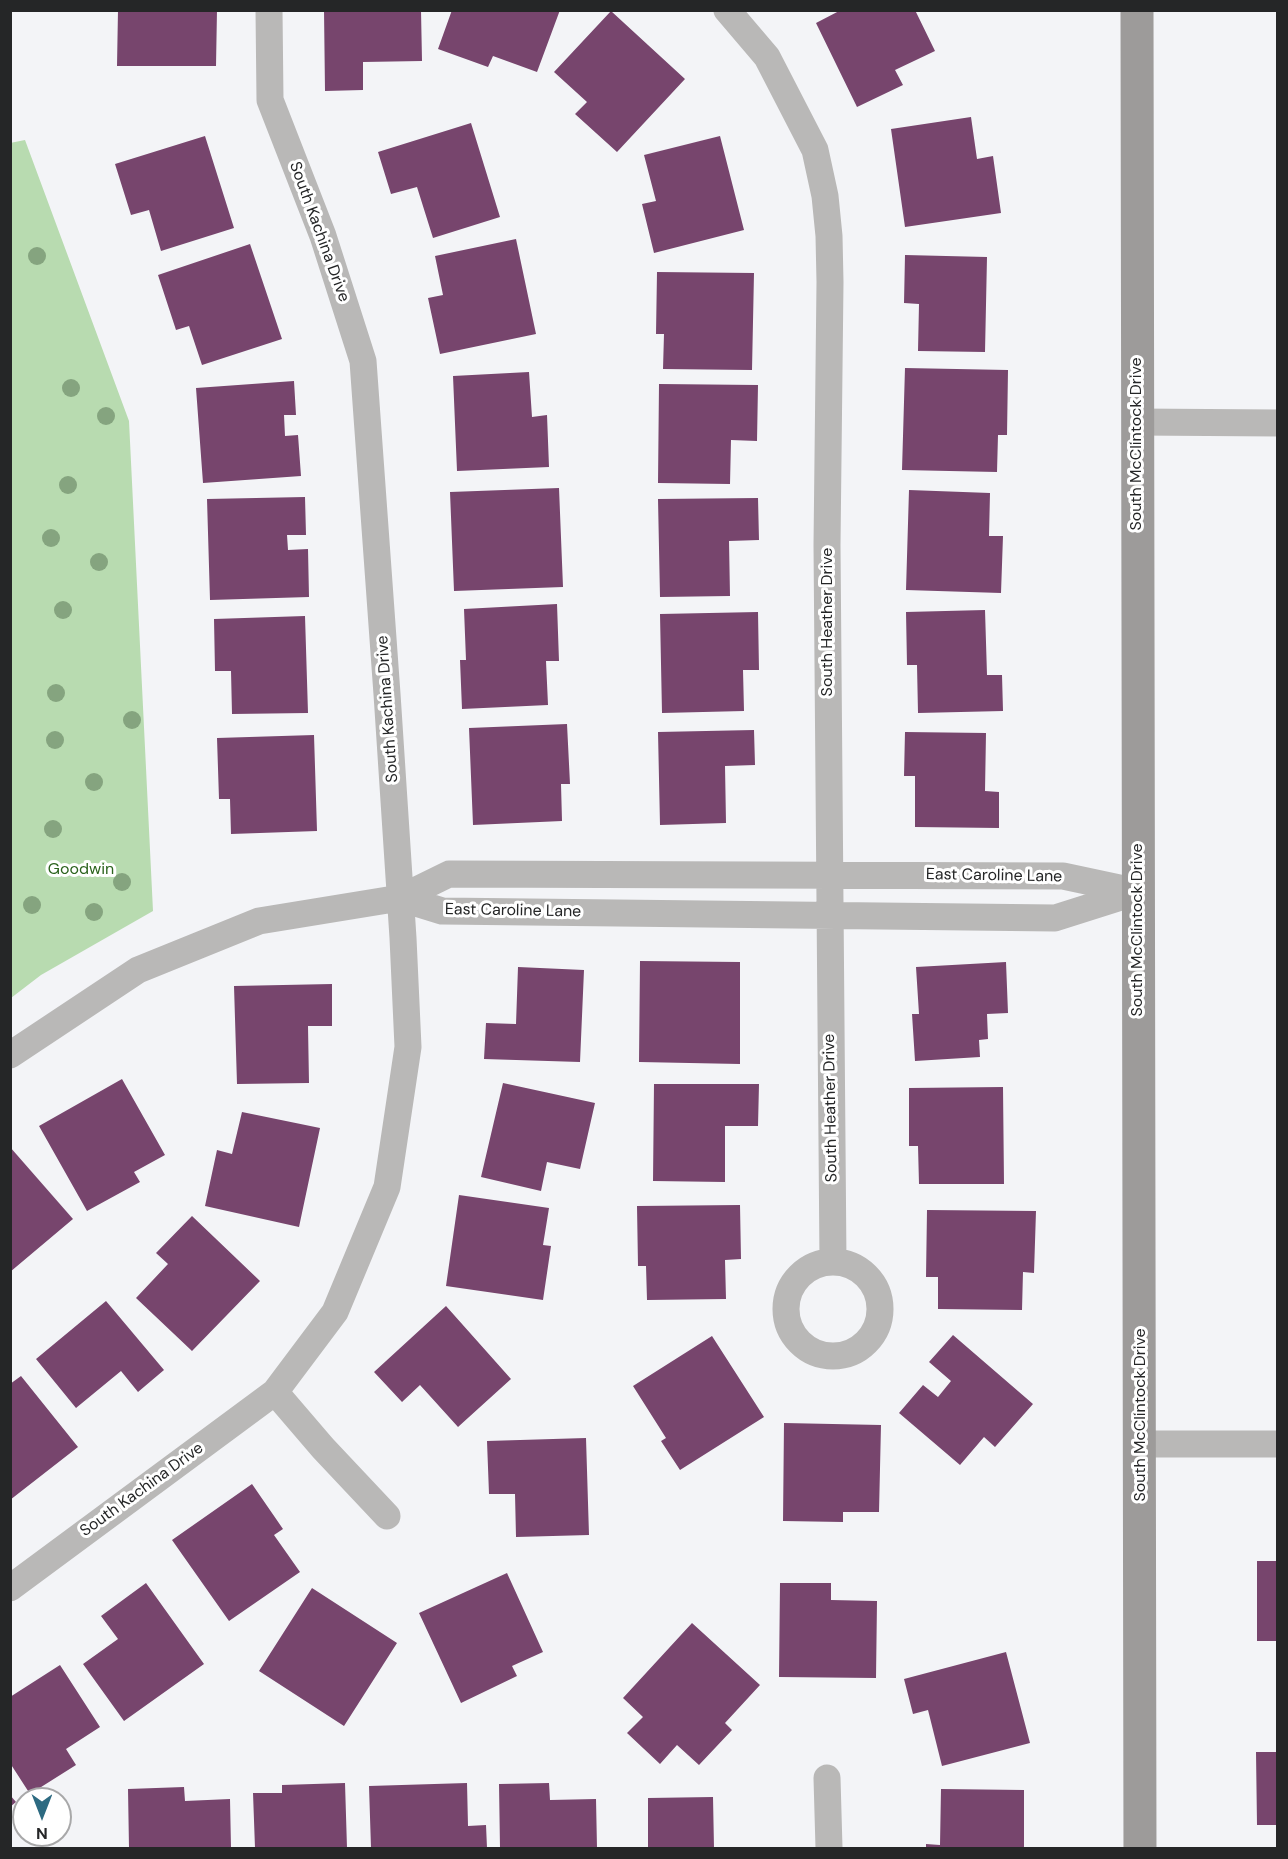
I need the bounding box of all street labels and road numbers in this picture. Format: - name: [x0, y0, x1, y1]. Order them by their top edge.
- street label: South Kachina Drive: [285, 159, 353, 305]
- street label: South McClintock Drive: [1127, 357, 1147, 531]
- street label: South Heather Drive: [818, 548, 838, 696]
- street label: South Kachina Drive: [373, 635, 403, 783]
- street label: South McClintock Drive: [1128, 843, 1148, 1017]
- street label: East Caroline Lane: [926, 865, 1062, 887]
- street label: East Caroline Lane: [445, 900, 581, 922]
- street label: South Heather Drive: [820, 1033, 842, 1183]
- street label: South McClintock Drive: [1131, 1328, 1151, 1502]
- street label: South Kachina Drive: [77, 1439, 207, 1541]

